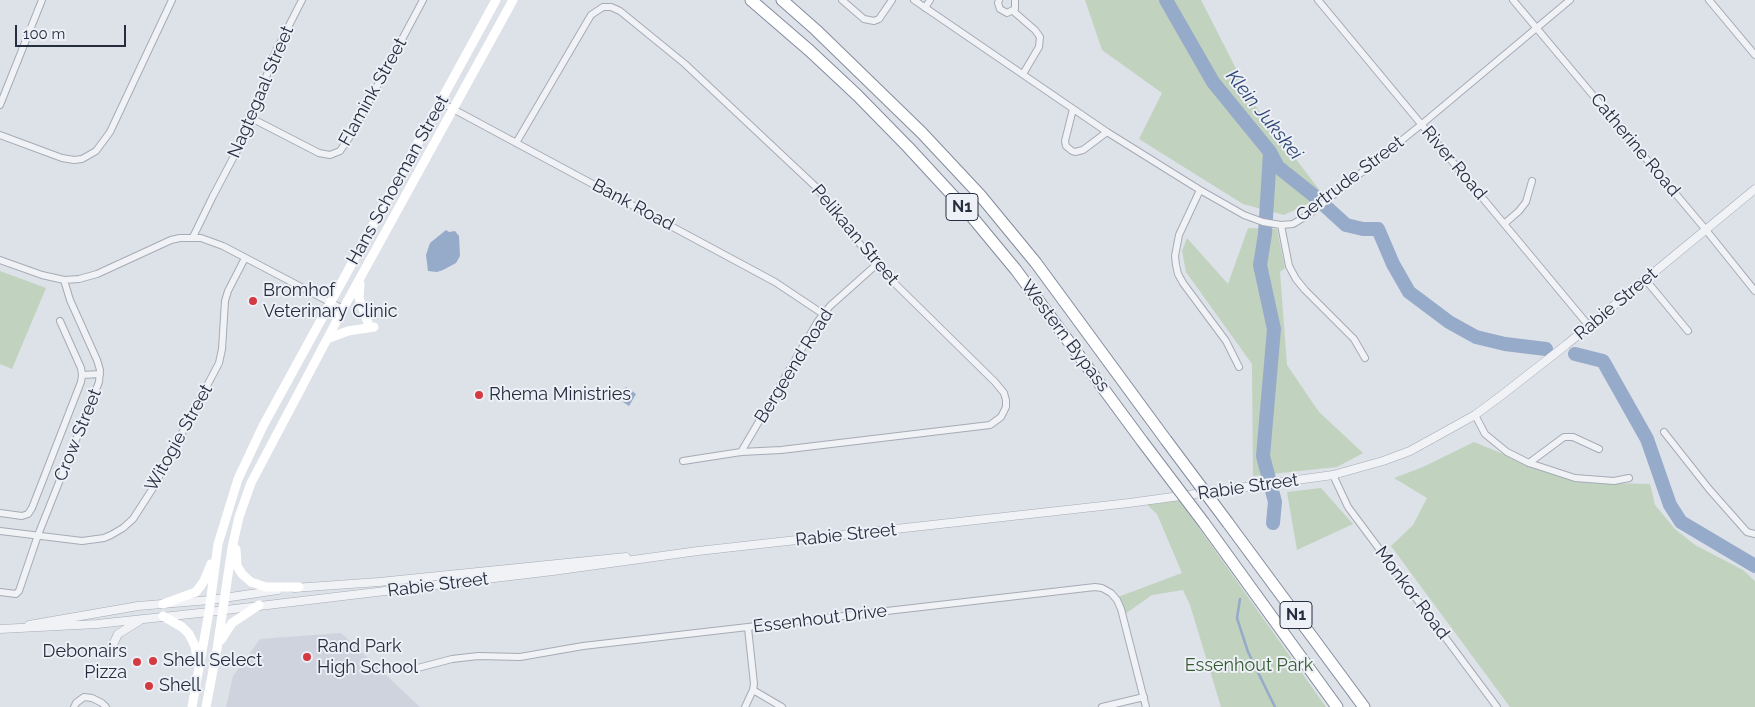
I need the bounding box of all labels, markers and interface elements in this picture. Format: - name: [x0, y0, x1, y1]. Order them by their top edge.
- scale bar: [18, 15, 129, 47]
- street label: Nagtegaal Street: [223, 23, 299, 161]
- text: 100 m: [23, 25, 65, 43]
- street label: Flamink Street: [334, 34, 412, 150]
- water label: Klein Jukskei: [1221, 65, 1307, 165]
- street label: Catherine Road: [1586, 89, 1684, 201]
- street label: Hans Schoeman Street: [342, 91, 454, 269]
- street label: River Road: [1417, 122, 1491, 204]
- street label: Gertrude Street: [1292, 132, 1408, 226]
- street label: Bank Road: [588, 174, 678, 236]
- street label: Pelikaan Street: [807, 180, 903, 290]
- road number: N1: [946, 193, 978, 220]
- street label: Rabie Street: [1570, 263, 1662, 345]
- street label: Western Bypass: [1016, 276, 1114, 396]
- place label: Bromhof Veterinary Clinic: [263, 280, 398, 322]
- marker: Bromhof Veterinary Clinic: [247, 295, 259, 307]
- street label: Bergeend Road: [750, 305, 838, 427]
- street label: Witogie Street: [141, 381, 217, 495]
- place label: Rhema Ministries: [489, 384, 631, 406]
- street label: Crow Street: [50, 386, 106, 484]
- marker: Rhema Ministries: [473, 389, 485, 401]
- street label: Rabie Street: [1196, 469, 1300, 505]
- street label: Rabie Street: [794, 519, 898, 551]
- street label: Monkor Road: [1370, 542, 1454, 644]
- street label: Rabie Street: [386, 568, 490, 602]
- street label: Essenhout Drive: [752, 600, 888, 638]
- road number: N1: [1280, 602, 1312, 628]
- place label: Rand Park High School: [317, 636, 418, 679]
- place label: Debonairs Pizza: [43, 641, 127, 684]
- place label: Shell Select: [163, 650, 262, 672]
- marker: Rand Park High School: [301, 651, 313, 663]
- marker: Shell Select: [147, 655, 159, 667]
- park label: Essenhout Park: [1185, 655, 1313, 677]
- marker: Debonairs Pizza: [131, 656, 143, 668]
- place label: Shell: [159, 675, 201, 697]
- marker: Shell: [143, 680, 155, 692]

